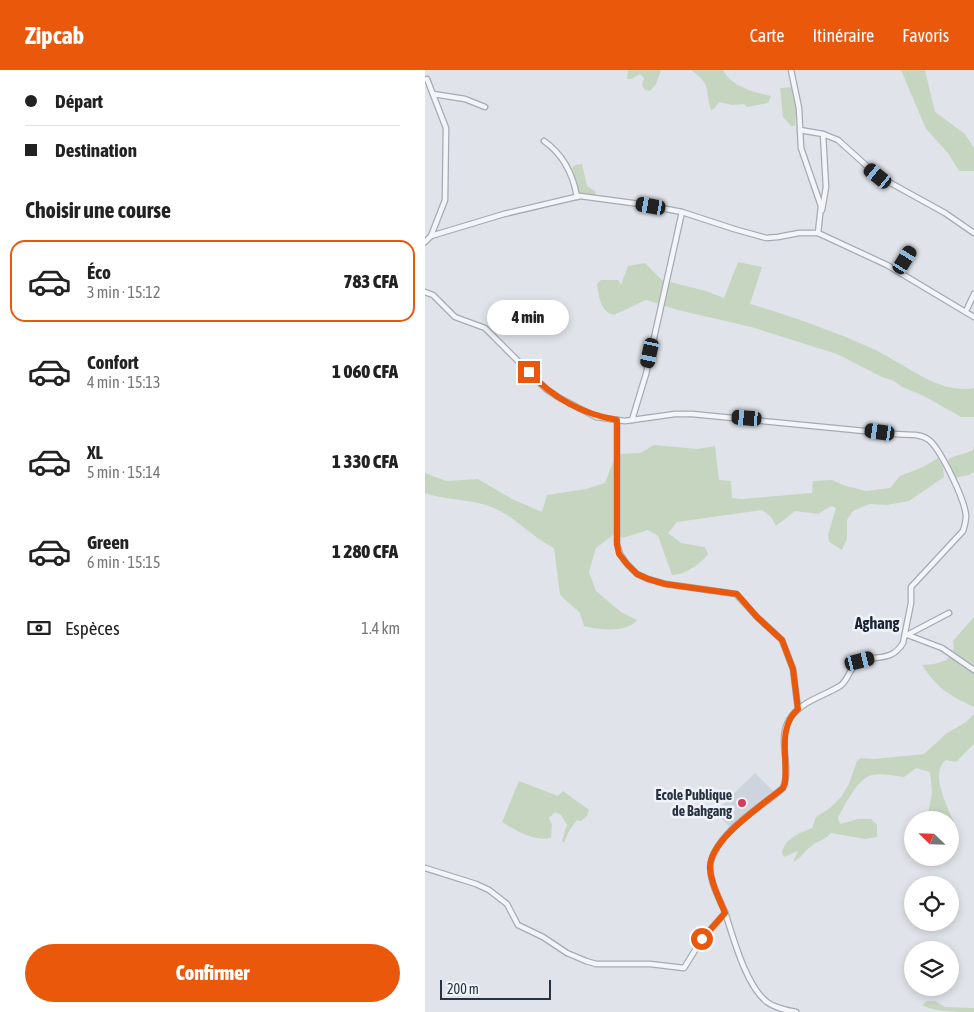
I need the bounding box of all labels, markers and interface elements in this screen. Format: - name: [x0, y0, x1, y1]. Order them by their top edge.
- text: Zipcab: [25, 22, 84, 49]
- text: Carte: [750, 25, 784, 46]
- text: Itinéraire: [812, 25, 874, 46]
- text: Favoris: [902, 25, 949, 46]
- text: Départ: [55, 90, 103, 112]
- text: Destination: [55, 139, 137, 161]
- car: [861, 161, 894, 191]
- car: [634, 196, 667, 216]
- text: Choisir une course: [25, 197, 171, 223]
- car: [890, 243, 919, 277]
- icon: car: [27, 259, 72, 304]
- text: Éco: [87, 261, 111, 283]
- text: 783 CFA: [343, 270, 398, 292]
- text: 3 min · 15:12: [87, 283, 160, 301]
- callout: 4 min: [488, 300, 570, 334]
- text: 4 min: [512, 308, 544, 326]
- car: [639, 337, 660, 369]
- icon: car: [27, 349, 72, 394]
- text: Confort: [87, 351, 139, 373]
- text: 1 060 CFA: [332, 360, 398, 382]
- route end: [518, 361, 540, 383]
- text: 4 min · 15:13: [87, 373, 160, 391]
- car: [731, 409, 762, 427]
- car: [864, 422, 895, 442]
- icon: car: [27, 439, 72, 484]
- text: XL: [87, 441, 103, 463]
- text: 1 330 CFA: [332, 450, 398, 472]
- text: 5 min · 15:14: [87, 463, 160, 481]
- icon: car: [27, 529, 72, 574]
- text: Green: [87, 531, 129, 553]
- text: 1 280 CFA: [332, 540, 398, 562]
- text: 6 min · 15:15: [87, 553, 160, 571]
- icon: cash: [25, 614, 53, 642]
- district label: Aghang: [854, 614, 899, 632]
- text: Espèces: [65, 617, 120, 639]
- text: 1.4 km: [361, 619, 400, 637]
- car: [843, 650, 876, 672]
- place label: Ecole Publique de Bahgang: [655, 787, 733, 819]
- marker: Ecole Publique de Bahgang: [736, 797, 748, 809]
- north arrow: [904, 811, 959, 866]
- map controls: [904, 811, 959, 996]
- button: locate: [904, 876, 959, 931]
- route start: [691, 928, 713, 950]
- button: layers: [904, 941, 959, 996]
- button: Confirmer: [25, 944, 400, 1002]
- scale bar: [440, 977, 551, 1000]
- text: 200 m: [447, 981, 479, 997]

